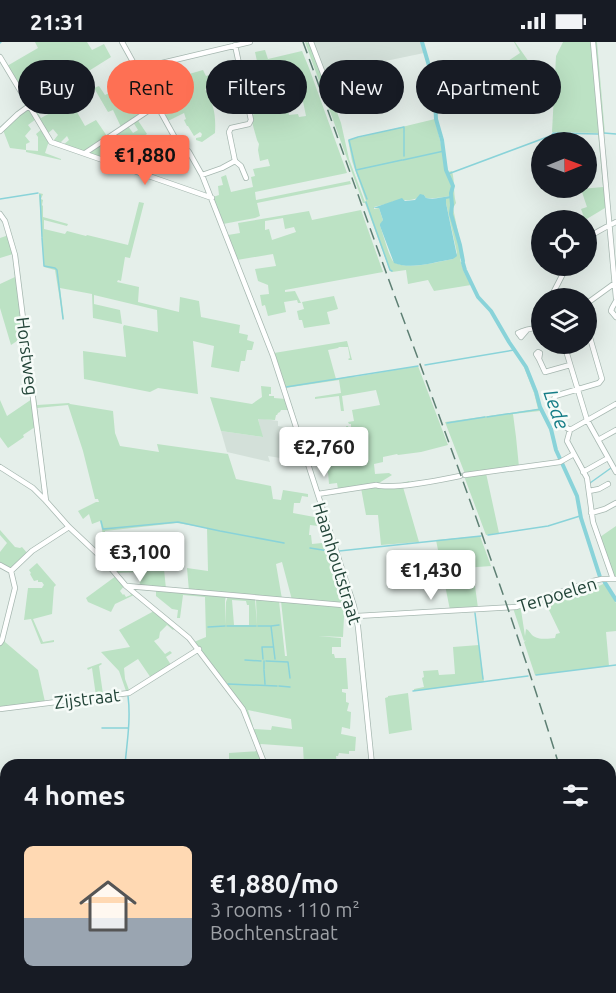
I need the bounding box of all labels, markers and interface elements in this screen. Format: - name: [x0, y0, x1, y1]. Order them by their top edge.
- text: 21:31: [30, 9, 85, 34]
- chip: Buy: [18, 60, 95, 114]
- chip: Rent: [107, 60, 194, 114]
- chip: Filters: [206, 60, 307, 114]
- chip: New: [319, 60, 404, 114]
- chip: Apartment: [416, 60, 561, 114]
- north arrow: [531, 132, 597, 198]
- map controls: [531, 132, 597, 354]
- pin: €1,880: [96, 135, 194, 186]
- text: €1,880: [114, 143, 176, 166]
- button: locate: [531, 210, 597, 276]
- button: layers: [531, 288, 597, 354]
- street label: Horstweg: [13, 316, 43, 396]
- water label: Lede: [540, 386, 574, 432]
- pin: €2,760: [275, 427, 373, 478]
- text: €2,760: [293, 435, 355, 458]
- street label: Haanhoutstraat: [310, 499, 366, 627]
- pin: €3,100: [91, 532, 189, 583]
- text: €3,100: [109, 540, 171, 563]
- pin: €1,430: [382, 550, 480, 601]
- text: €1,430: [400, 558, 462, 581]
- street label: Terpoelen: [515, 572, 599, 616]
- street label: Zijstraat: [53, 684, 121, 712]
- icon: filters: [559, 779, 592, 812]
- text: 4 homes: [24, 781, 125, 810]
- text: €1,880/mo: [210, 869, 339, 898]
- icon: home: [72, 870, 144, 942]
- text: 3 rooms · 110 m²: [210, 898, 360, 921]
- text: Bochtenstraat: [210, 921, 338, 944]

